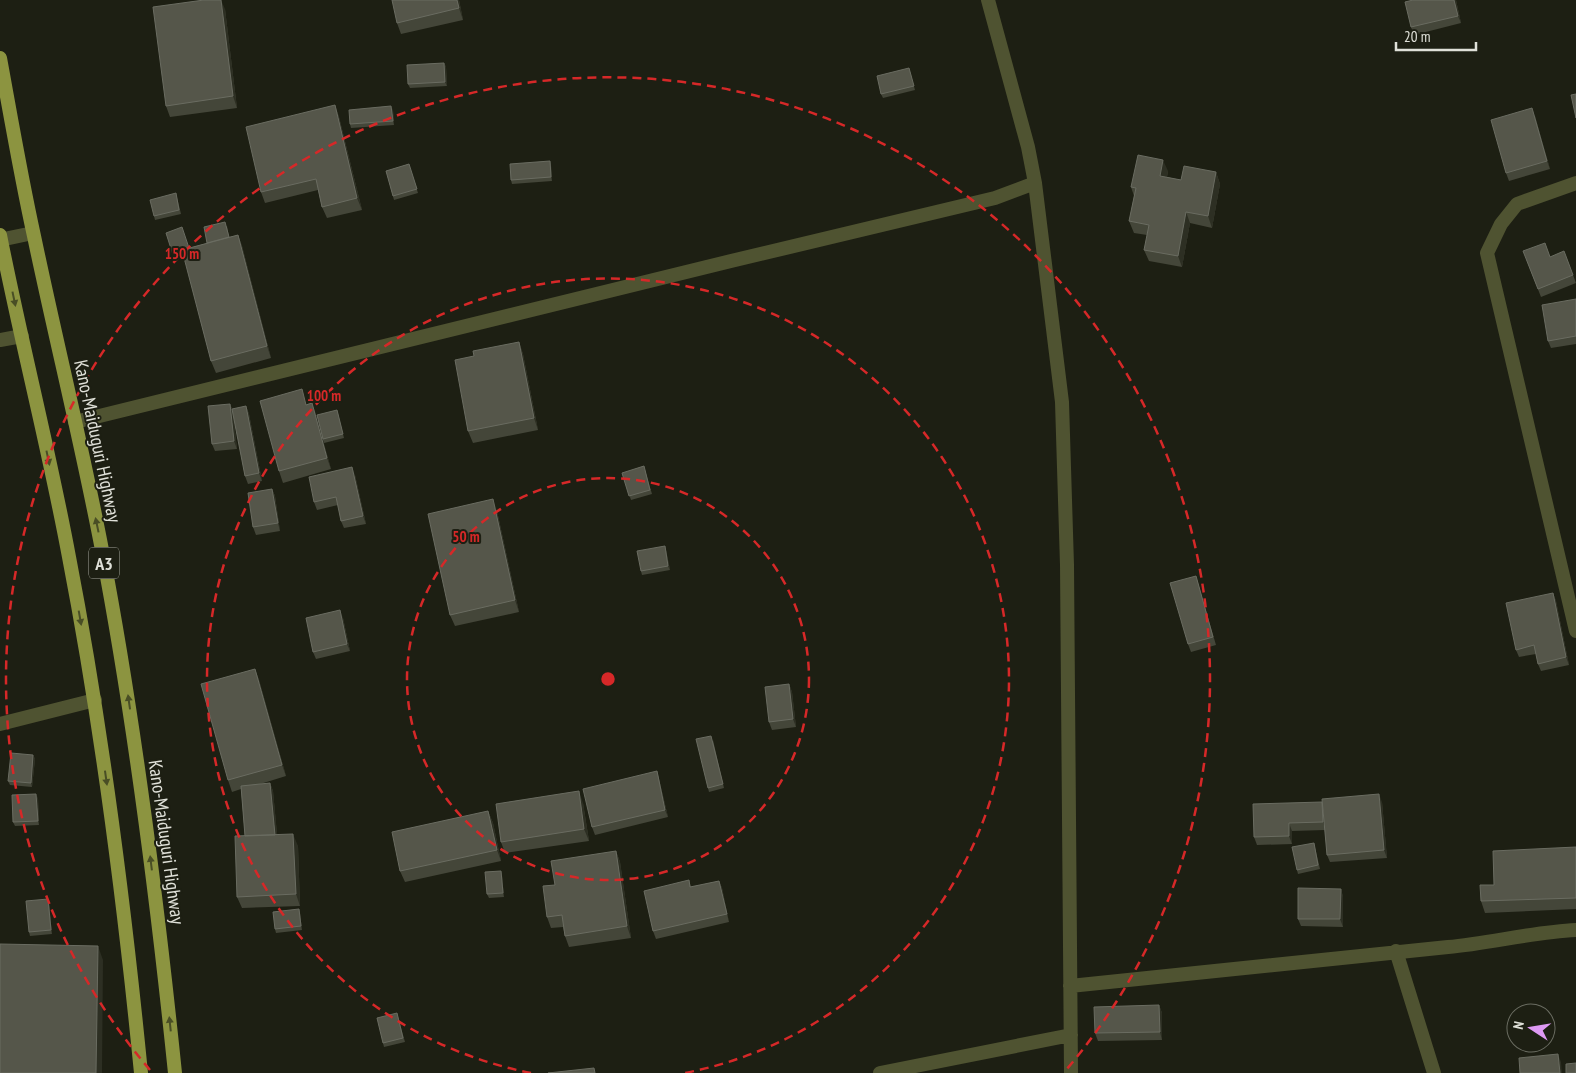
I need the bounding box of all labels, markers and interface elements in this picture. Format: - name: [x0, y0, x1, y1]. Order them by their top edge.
- scale bar: [1396, 20, 1476, 52]
- text: 20 m: [1404, 27, 1430, 46]
- text: 150 m: [165, 244, 199, 263]
- one-way arrow: [10, 292, 18, 307]
- street label: Kano-Maiduguri Highway: [69, 358, 127, 525]
- text: 100 m: [307, 386, 341, 405]
- one-way arrow: [44, 451, 52, 466]
- one-way arrow: [92, 517, 100, 533]
- text: 50 m: [452, 527, 480, 546]
- road number: A3: [89, 548, 119, 578]
- one-way arrow: [77, 610, 85, 626]
- centre of rings: [599, 670, 617, 688]
- one-way arrow: [125, 694, 133, 710]
- street label: Kano-Maiduguri Highway: [144, 758, 191, 927]
- one-way arrow: [103, 770, 111, 786]
- one-way arrow: [147, 855, 155, 871]
- north arrow: [1506, 1003, 1556, 1053]
- one-way arrow: [166, 1016, 174, 1032]
- text: N: [1509, 1020, 1528, 1031]

